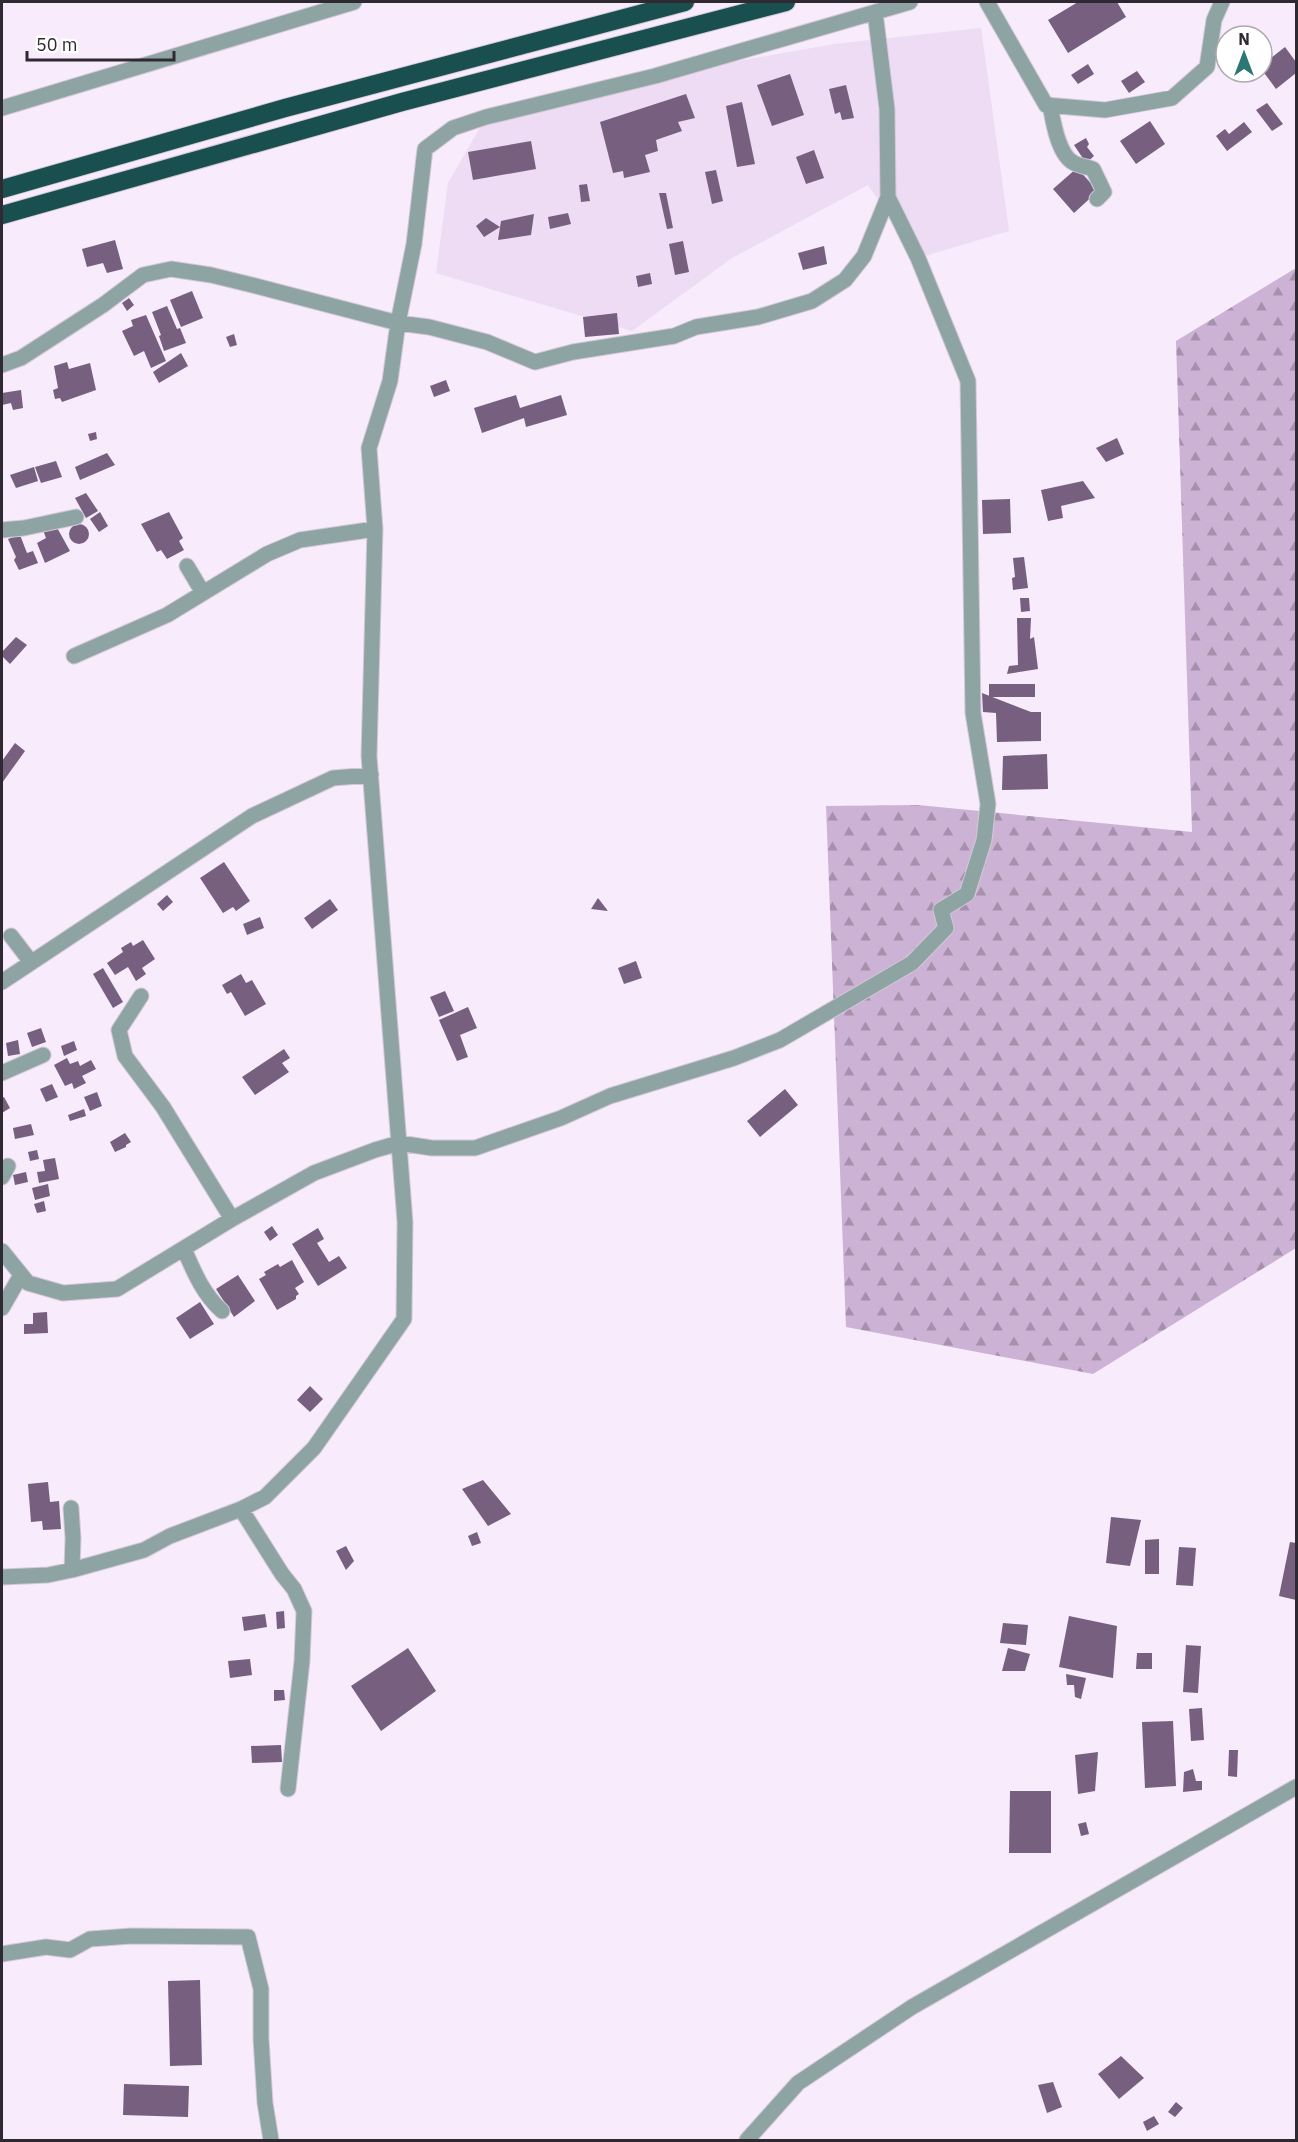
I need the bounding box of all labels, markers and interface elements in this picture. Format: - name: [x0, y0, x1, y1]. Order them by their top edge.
- scale bar: [27, 24, 174, 62]
- north arrow: [1214, 24, 1274, 84]
- text: N: [1238, 29, 1250, 49]
- text: 50 m: [36, 33, 78, 56]

